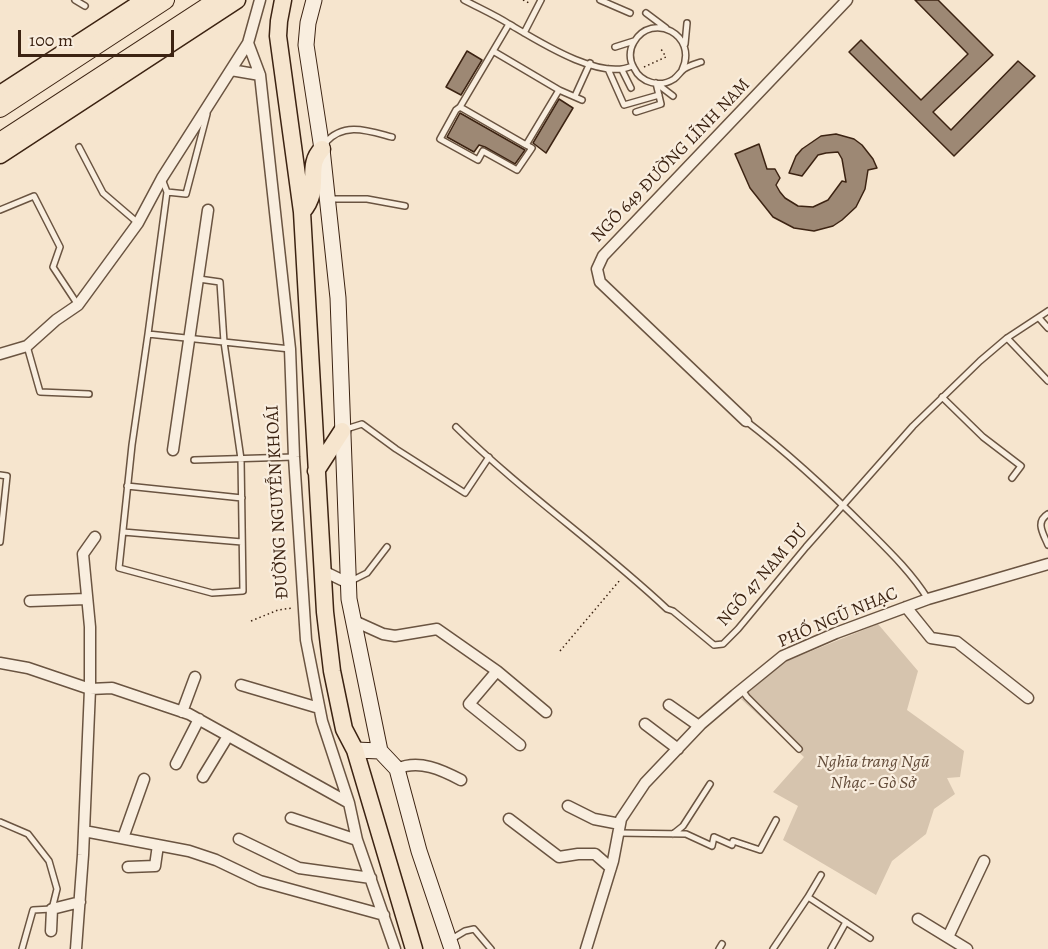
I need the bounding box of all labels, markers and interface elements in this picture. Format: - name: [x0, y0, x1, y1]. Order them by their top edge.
- scale bar: [21, 18, 177, 56]
- text: 100 m: [29, 28, 73, 52]
- street label: NGÕ 649 ĐƯỜNG LĨNH NAM: [587, 75, 755, 247]
- street label: ĐƯỜNG NGUYỄN KHOÁI: [262, 404, 294, 600]
- street label: NGÕ 47 NAM DƯ: [713, 521, 813, 631]
- street label: PHỐ NGŨ NHẠC: [775, 583, 901, 653]
- park label: Nghĩa trang Ngũ Nhạc - Gò Sở: [816, 752, 930, 795]

